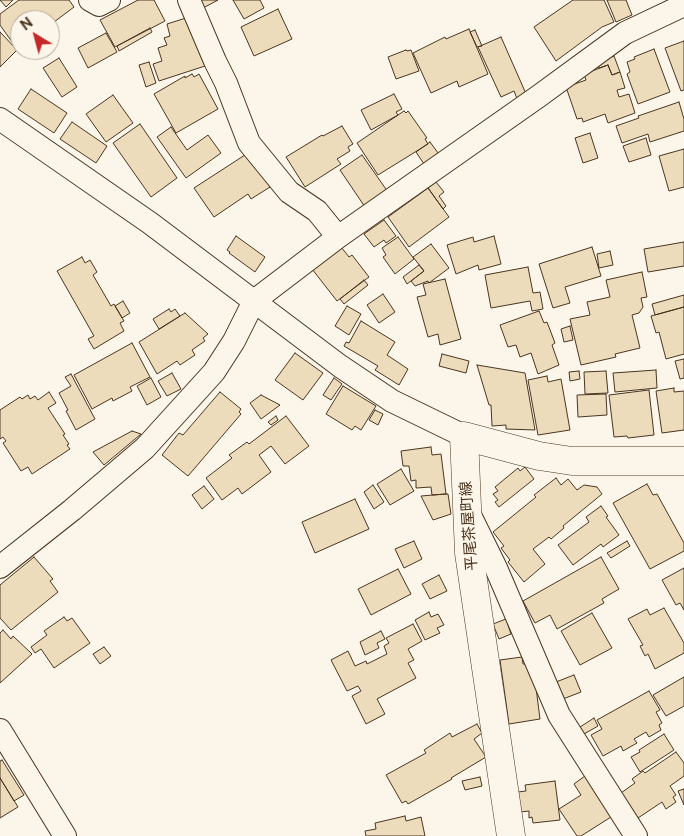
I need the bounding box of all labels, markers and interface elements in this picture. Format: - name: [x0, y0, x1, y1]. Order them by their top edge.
- north arrow: [10, 10, 60, 60]
- text: N: [17, 14, 36, 34]
- street label: 平尾茶屋町線: [457, 480, 481, 572]

